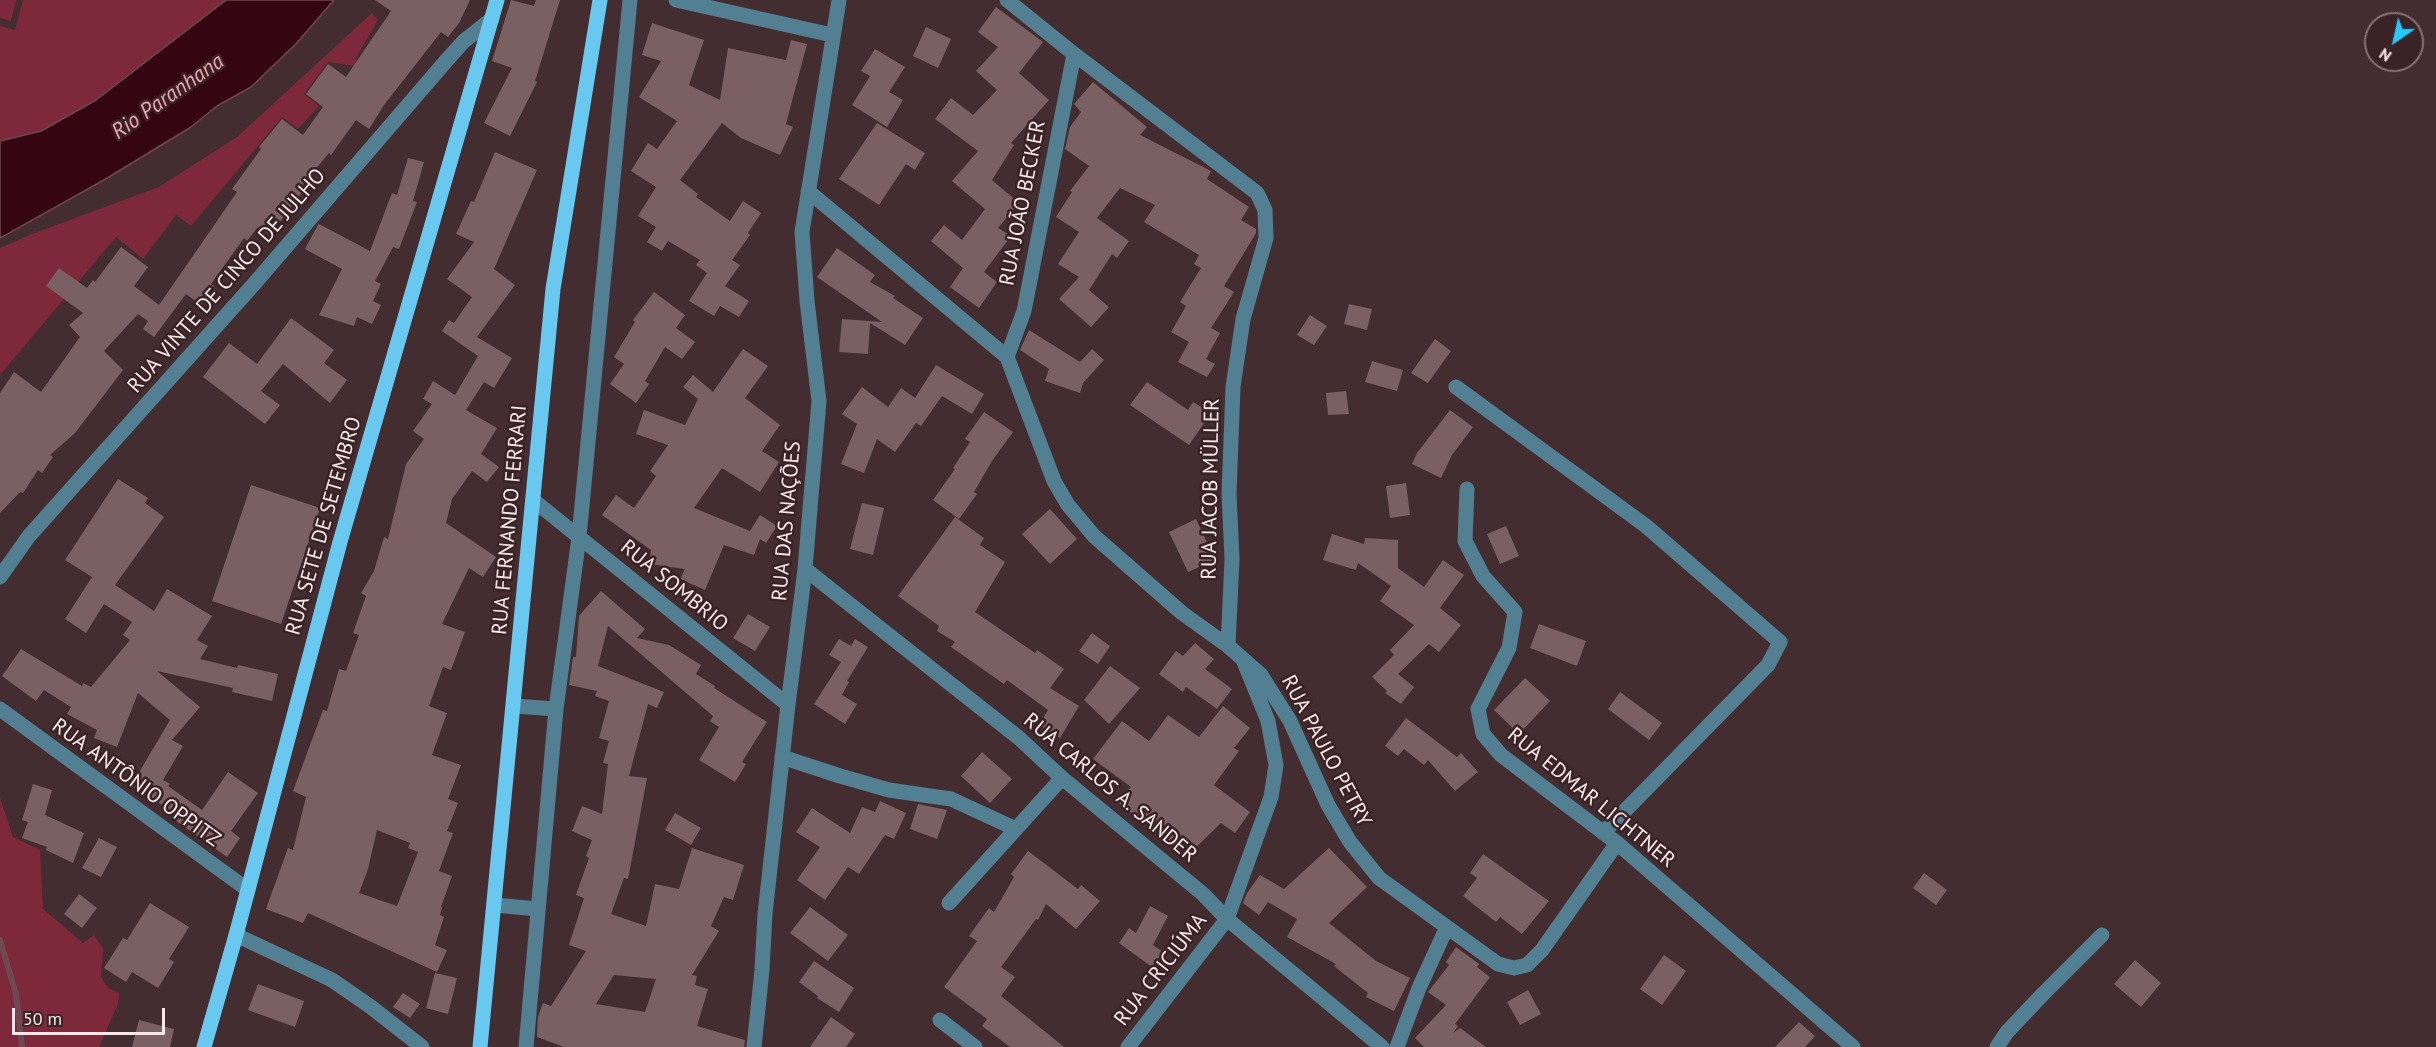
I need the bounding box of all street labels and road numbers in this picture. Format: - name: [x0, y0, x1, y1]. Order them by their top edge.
- street label: RUA JOÃO BECKER: [995, 118, 1051, 288]
- street label: RUA VINTE DE CINCO DE JULHO: [123, 164, 331, 398]
- street label: RUA JACOB MÜLLER: [1197, 398, 1225, 580]
- street label: RUA FERNANDO FERRARI: [487, 404, 533, 636]
- street label: RUA SETE DE SETEMBRO: [281, 414, 367, 638]
- street label: RUA DAS NAÇÕES: [767, 440, 807, 602]
- street label: RUA SOMBRIO: [615, 535, 733, 637]
- street label: RUA PAULO PETRY: [1276, 671, 1376, 831]
- street label: RUA CARLOS A. SANDER: [1018, 708, 1202, 868]
- street label: RUA ANTÔNIO OPPITZ: [47, 713, 225, 853]
- street label: RUA EDMAR LICHTNER: [1502, 723, 1680, 873]
- street label: RUA CRICIÚMA: [1109, 909, 1213, 1031]

